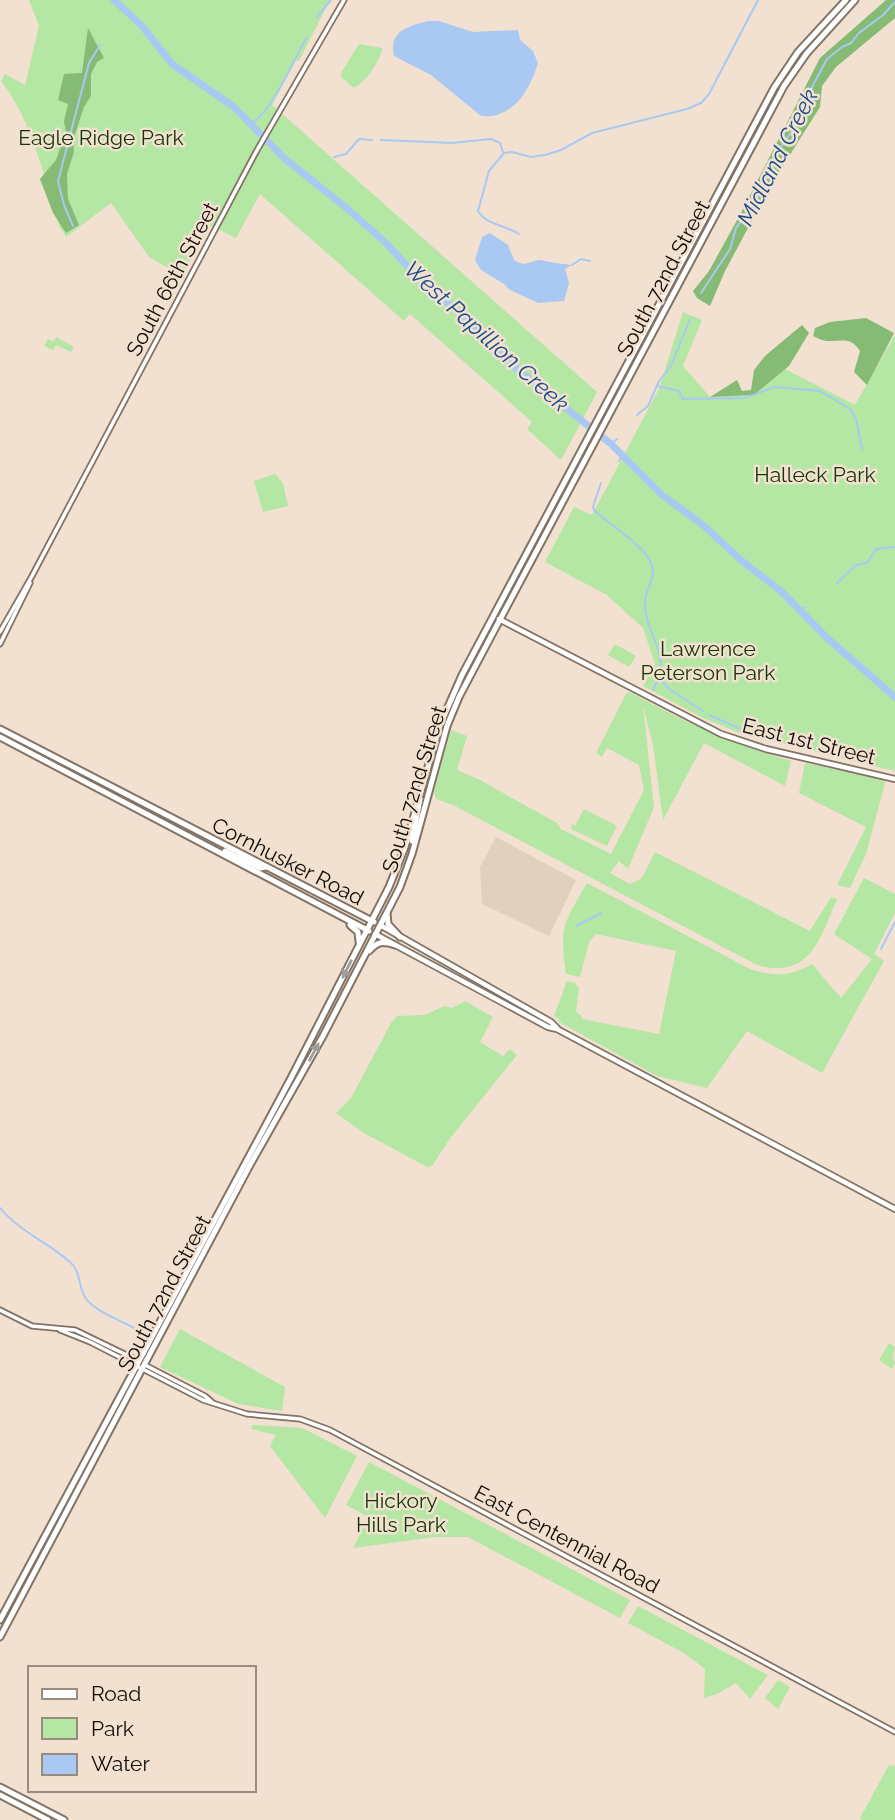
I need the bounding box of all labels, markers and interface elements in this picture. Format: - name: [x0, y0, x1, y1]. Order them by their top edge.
- water label: Midland Creek: [731, 84, 823, 230]
- park label: Eagle Ridge Park: [18, 125, 184, 150]
- street label: South 72nd Street: [611, 196, 715, 360]
- street label: South 66th Street: [121, 198, 223, 360]
- water label: West Papillion Creek: [399, 255, 575, 417]
- park label: Halleck Park: [754, 462, 876, 487]
- park label: Lawrence Peterson Park: [641, 636, 775, 685]
- street label: South 72nd Street: [377, 702, 451, 876]
- street label: East 1st Street: [740, 712, 878, 770]
- street label: Cornhusker Road: [208, 812, 368, 910]
- one-way arrow: [342, 959, 353, 979]
- one-way arrow: [308, 1042, 320, 1062]
- street label: South 72nd Street: [112, 1211, 216, 1375]
- street label: East Centennial Road: [470, 1480, 664, 1598]
- park label: Hickory Hills Park: [356, 1488, 446, 1537]
- legend: [28, 1666, 256, 1792]
- text: Road: [91, 1681, 141, 1706]
- text: Park: [91, 1716, 134, 1741]
- text: Water: [91, 1751, 150, 1776]

